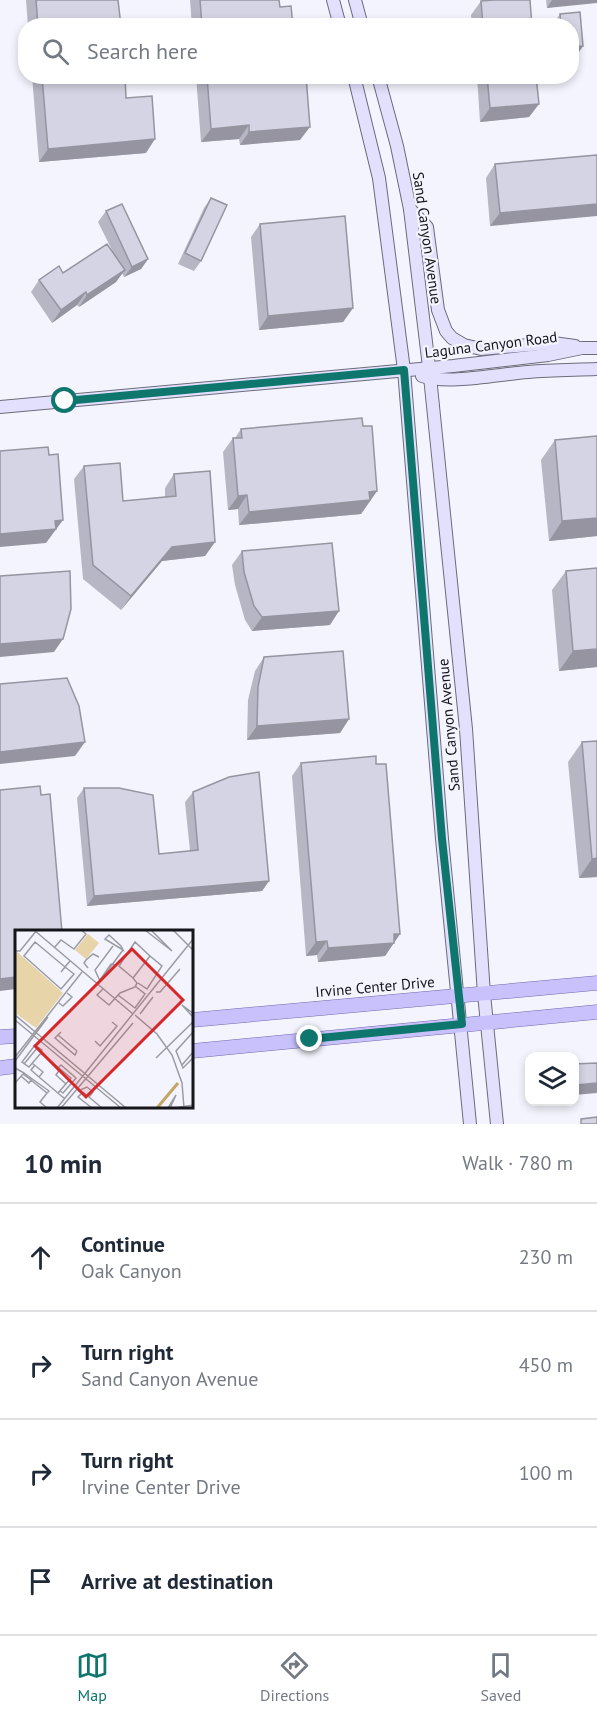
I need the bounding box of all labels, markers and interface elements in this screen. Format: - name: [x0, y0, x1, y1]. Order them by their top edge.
- search box: [18, 18, 579, 84]
- icon: search: [39, 35, 72, 68]
- text: Search here: [87, 37, 198, 65]
- street label: Sand Canyon Avenue: [409, 171, 446, 305]
- street label: Laguna Canyon Road: [424, 327, 558, 362]
- route start: [51, 387, 77, 413]
- street label: Sand Canyon Avenue: [433, 658, 464, 792]
- inset map: [15, 930, 194, 1109]
- street label: Irvine Center Drive: [315, 972, 435, 1001]
- route end: [296, 1025, 322, 1051]
- map controls: [525, 1052, 579, 1106]
- button: layers: [525, 1052, 579, 1106]
- text: 10 min: [24, 1147, 102, 1180]
- text: Walk · 780 m: [462, 1150, 573, 1176]
- text: Continue: [81, 1230, 165, 1258]
- icon: ahead: [24, 1241, 57, 1274]
- text: 230 m: [519, 1244, 573, 1270]
- text: Oak Canyon: [81, 1258, 182, 1284]
- text: Turn right: [81, 1338, 173, 1366]
- icon: right: [24, 1349, 57, 1382]
- text: 450 m: [519, 1352, 573, 1378]
- text: Sand Canyon Avenue: [81, 1366, 258, 1392]
- text: Turn right: [81, 1446, 173, 1474]
- icon: right: [24, 1457, 57, 1490]
- text: 100 m: [519, 1460, 573, 1486]
- text: Irvine Center Drive: [81, 1474, 241, 1500]
- icon: arrive: [24, 1565, 57, 1598]
- text: Arrive at destination: [81, 1567, 273, 1595]
- tab: Map: [76, 1649, 109, 1705]
- tab: Directions: [260, 1649, 329, 1705]
- tab: Saved: [481, 1649, 521, 1705]

